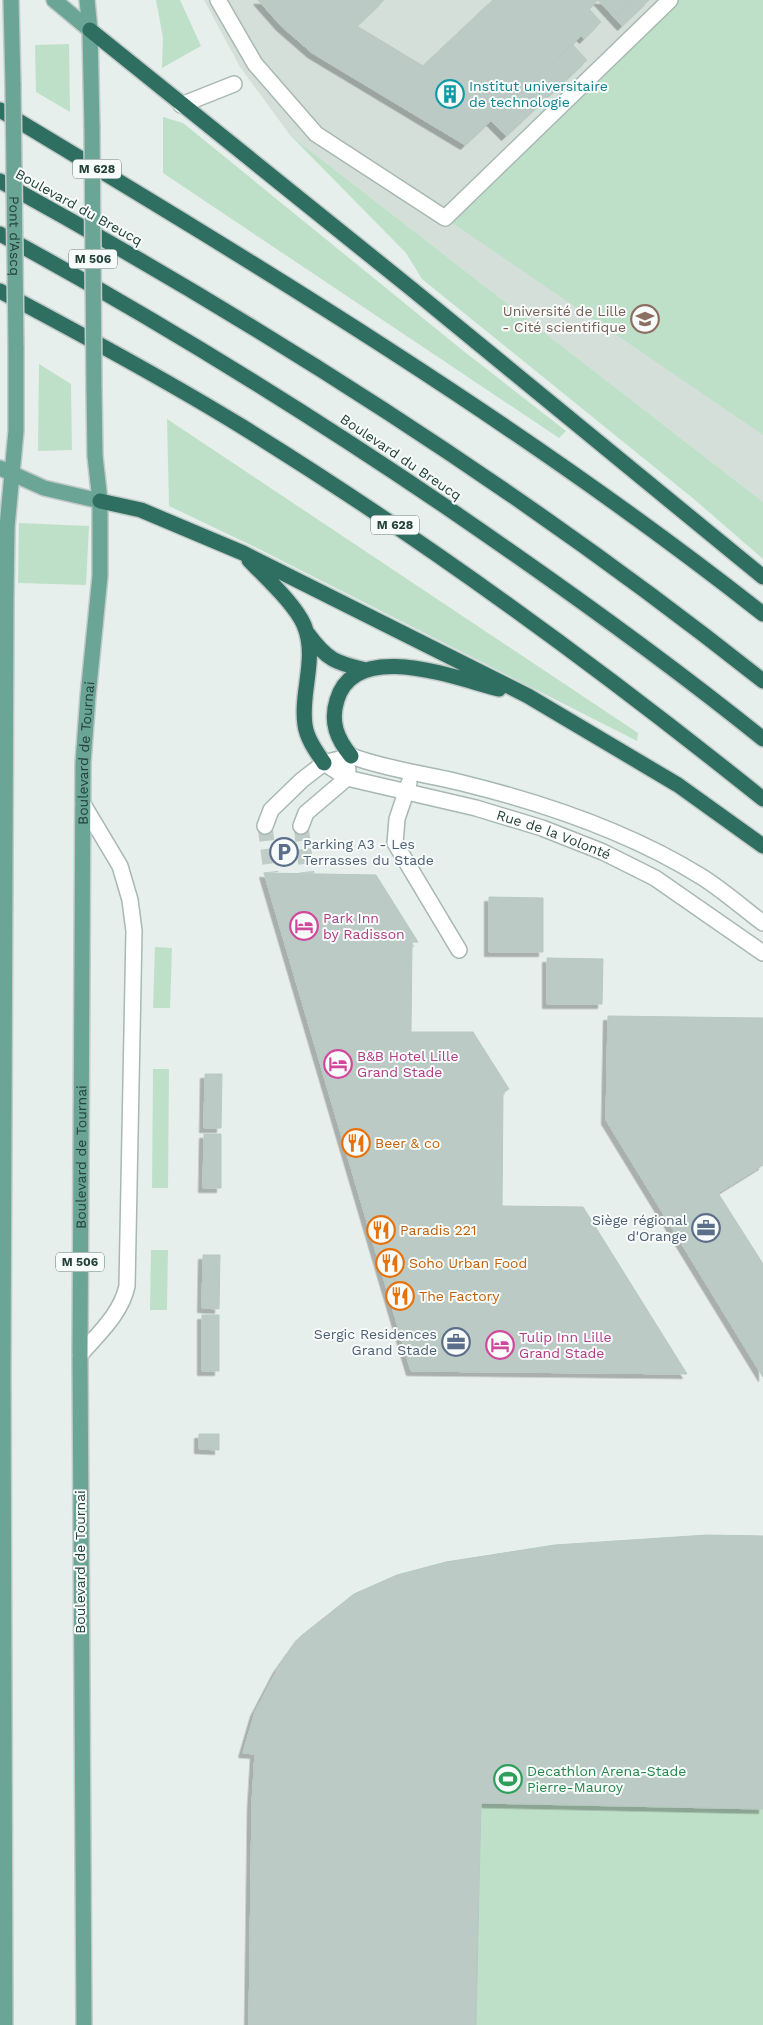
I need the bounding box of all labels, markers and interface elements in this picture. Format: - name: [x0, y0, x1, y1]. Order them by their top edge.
- place label: Institut universitaire de technologie: [469, 78, 608, 110]
- building icon: Institut universitaire de technologie: [435, 79, 465, 109]
- road number: M 628: [73, 160, 121, 178]
- street label: Boulevard du Breucq: [13, 165, 145, 249]
- street label: Pont d'Ascq: [6, 196, 23, 276]
- road number: M 506: [69, 250, 117, 268]
- place label: Université de Lille ‐ Cité scientifique: [502, 303, 626, 335]
- school or university icon: Université de Lille ‐ Cité scientifique: [630, 304, 660, 334]
- street label: Boulevard du Breucq: [337, 411, 465, 503]
- road number: M 628: [371, 516, 419, 534]
- street label: Boulevard de Tournai: [75, 681, 97, 825]
- street label: Rue de la Volonté: [495, 807, 614, 863]
- place label: Parking A3 - Les Terrasses du Stade: [303, 836, 434, 868]
- parking icon: Parking A3 - Les Terrasses du Stade: [269, 837, 299, 867]
- place label: Park Inn by Radisson: [323, 910, 405, 942]
- hotel icon: Park Inn by Radisson: [289, 911, 319, 941]
- place label: B&B Hotel Lille Grand Stade: [357, 1048, 458, 1080]
- hotel icon: B&B Hotel Lille Grand Stade: [323, 1049, 353, 1079]
- street label: Boulevard de Tournai: [73, 1085, 89, 1229]
- restaurant icon: Beer & co: [341, 1128, 371, 1158]
- place label: Beer & co: [375, 1135, 440, 1151]
- place label: Siège régional d'Orange: [592, 1212, 688, 1244]
- office icon: Siège régional d'Orange: [691, 1213, 721, 1243]
- restaurant icon: Paradis 221: [366, 1215, 396, 1245]
- place label: Paradis 221: [400, 1222, 476, 1238]
- restaurant icon: Soho Urban Food: [375, 1248, 405, 1278]
- road number: M 506: [56, 1252, 104, 1272]
- place label: Soho Urban Food: [409, 1255, 527, 1271]
- restaurant icon: The Factory: [385, 1281, 415, 1311]
- place label: The Factory: [419, 1288, 500, 1304]
- place label: Sergic Residences Grand Stade: [314, 1326, 437, 1358]
- office icon: Sergic Residences Grand Stade: [441, 1327, 471, 1357]
- place label: Tulip Inn Lille Grand Stade: [519, 1329, 612, 1361]
- hotel icon: Tulip Inn Lille Grand Stade: [485, 1330, 515, 1360]
- street label: Boulevard de Tournai: [72, 1490, 88, 1634]
- place label: Decathlon Arena-Stade Pierre-Mauroy: [527, 1763, 686, 1795]
- sports icon: Decathlon Arena-Stade Pierre-Mauroy: [493, 1764, 523, 1794]

